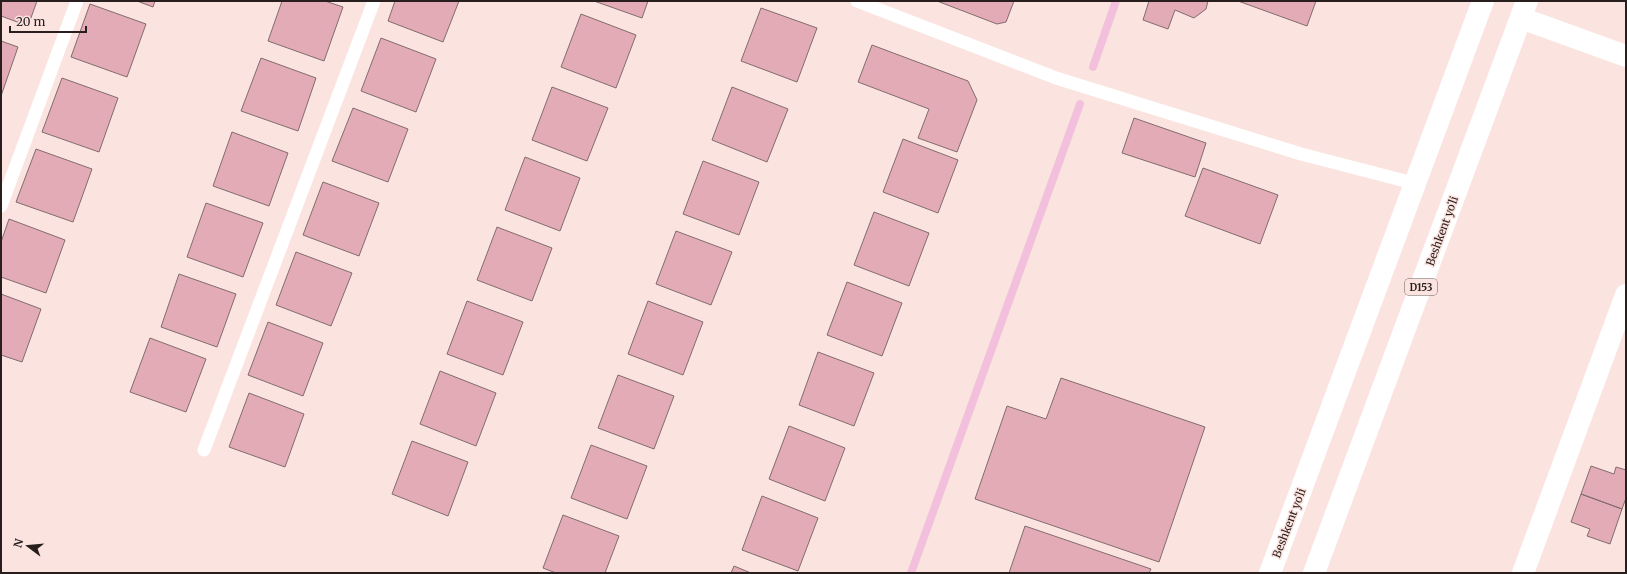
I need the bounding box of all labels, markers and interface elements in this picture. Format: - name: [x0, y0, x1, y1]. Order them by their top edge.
- scale bar: [10, 8, 86, 34]
- text: 20 m: [16, 14, 45, 29]
- street label: Beshkent yoʻli: [1423, 194, 1461, 268]
- road number: D153: [1405, 279, 1437, 295]
- street label: Beshkent yoʻli: [1269, 486, 1309, 560]
- north arrow: [8, 526, 48, 566]
- text: N: [10, 537, 26, 549]

